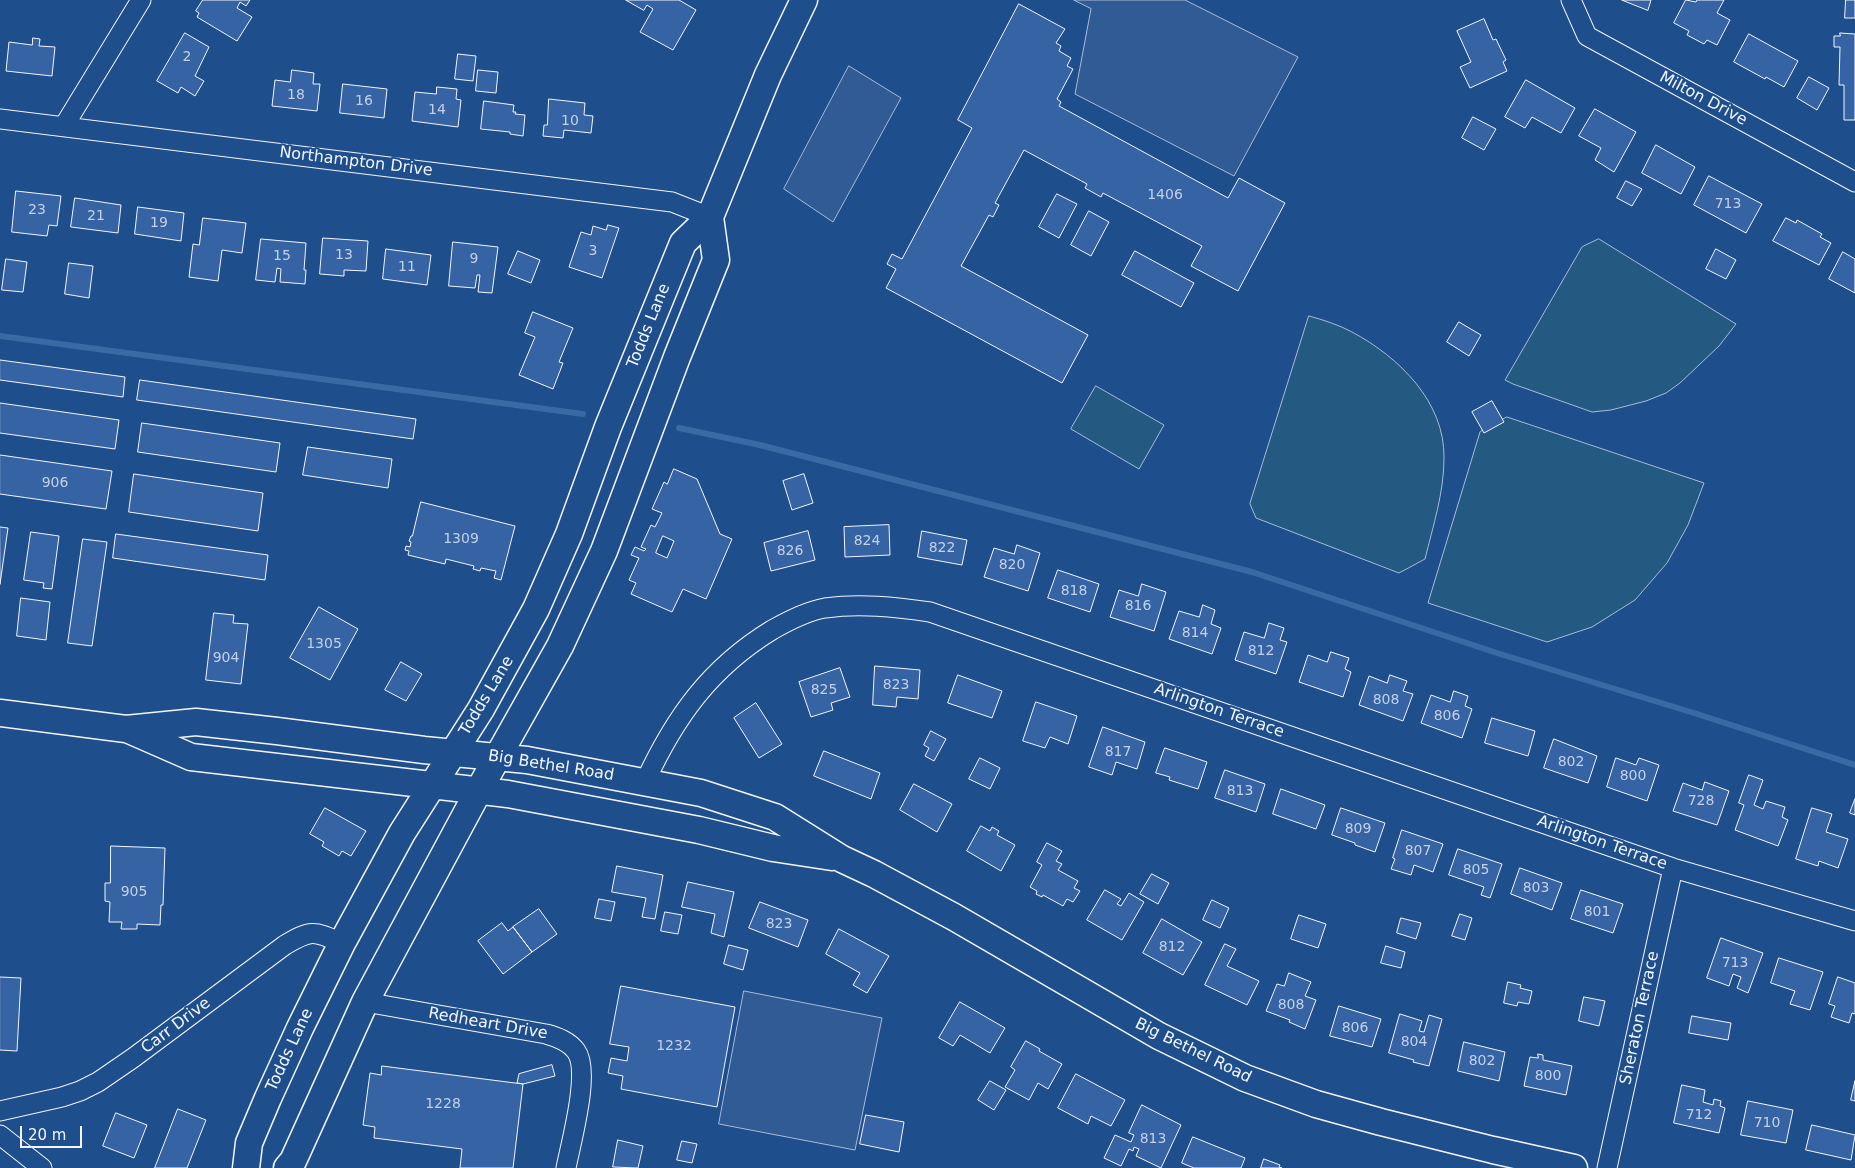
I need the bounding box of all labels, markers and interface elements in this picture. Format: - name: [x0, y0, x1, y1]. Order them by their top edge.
- house number: 2: [183, 49, 191, 65]
- street label: Milton Drive: [1656, 68, 1750, 130]
- house number: 18: [287, 87, 305, 103]
- house number: 16: [355, 93, 373, 109]
- house number: 14: [428, 102, 446, 118]
- house number: 10: [561, 113, 579, 129]
- street label: Northampton Drive: [278, 143, 434, 181]
- house number: 1406: [1147, 187, 1183, 203]
- house number: 713: [1715, 196, 1741, 212]
- house number: 23: [28, 202, 46, 218]
- house number: 21: [87, 208, 105, 224]
- house number: 19: [150, 215, 168, 231]
- house number: 3: [589, 243, 597, 259]
- house number: 13: [335, 247, 353, 263]
- house number: 15: [273, 248, 291, 264]
- house number: 9: [470, 251, 478, 267]
- house number: 11: [398, 259, 416, 275]
- street label: Todds Lane: [623, 281, 675, 371]
- house number: 906: [42, 475, 68, 491]
- house number: 1309: [443, 531, 479, 547]
- house number: 824: [854, 533, 880, 549]
- house number: 822: [929, 540, 955, 556]
- house number: 826: [777, 543, 803, 559]
- house number: 820: [999, 557, 1025, 573]
- house number: 818: [1061, 583, 1087, 599]
- house number: 816: [1125, 598, 1151, 614]
- house number: 814: [1182, 625, 1208, 641]
- house number: 1305: [306, 636, 342, 652]
- house number: 812: [1248, 643, 1274, 659]
- house number: 904: [213, 650, 239, 666]
- street label: Todds Lane: [456, 653, 518, 739]
- house number: 823: [883, 677, 909, 693]
- street label: Arlington Terrace: [1151, 680, 1287, 742]
- house number: 825: [811, 682, 837, 698]
- house number: 808: [1373, 692, 1399, 708]
- house number: 806: [1434, 708, 1460, 724]
- house number: 817: [1105, 744, 1131, 760]
- street label: Big Bethel Road: [487, 747, 615, 785]
- house number: 802: [1558, 754, 1584, 770]
- house number: 800: [1620, 768, 1646, 784]
- house number: 813: [1227, 783, 1253, 799]
- house number: 728: [1688, 793, 1714, 809]
- street label: Arlington Terrace: [1534, 812, 1670, 874]
- house number: 809: [1345, 821, 1371, 837]
- house number: 807: [1405, 843, 1431, 859]
- house number: 805: [1463, 862, 1489, 878]
- house number: 803: [1523, 880, 1549, 896]
- house number: 905: [121, 884, 147, 900]
- house number: 801: [1584, 904, 1610, 920]
- house number: 823: [766, 916, 792, 932]
- house number: 812: [1159, 939, 1185, 955]
- street label: Sheraton Terrace: [1616, 949, 1664, 1087]
- house number: 713: [1722, 955, 1748, 971]
- street label: Carr Drive: [138, 994, 214, 1058]
- house number: 808: [1278, 997, 1304, 1013]
- street label: Redheart Drive: [427, 1004, 549, 1044]
- street label: Todds Lane: [262, 1005, 318, 1095]
- street label: Big Bethel Road: [1132, 1014, 1254, 1088]
- house number: 806: [1342, 1020, 1368, 1036]
- house number: 804: [1401, 1034, 1427, 1050]
- house number: 1232: [656, 1038, 692, 1054]
- house number: 802: [1469, 1053, 1495, 1069]
- house number: 800: [1535, 1068, 1561, 1084]
- house number: 1228: [425, 1096, 461, 1112]
- house number: 712: [1686, 1107, 1712, 1123]
- house number: 710: [1754, 1115, 1780, 1131]
- scale bar: [22, 1116, 85, 1148]
- text: 20 m: [28, 1126, 66, 1144]
- house number: 813: [1140, 1131, 1166, 1147]

